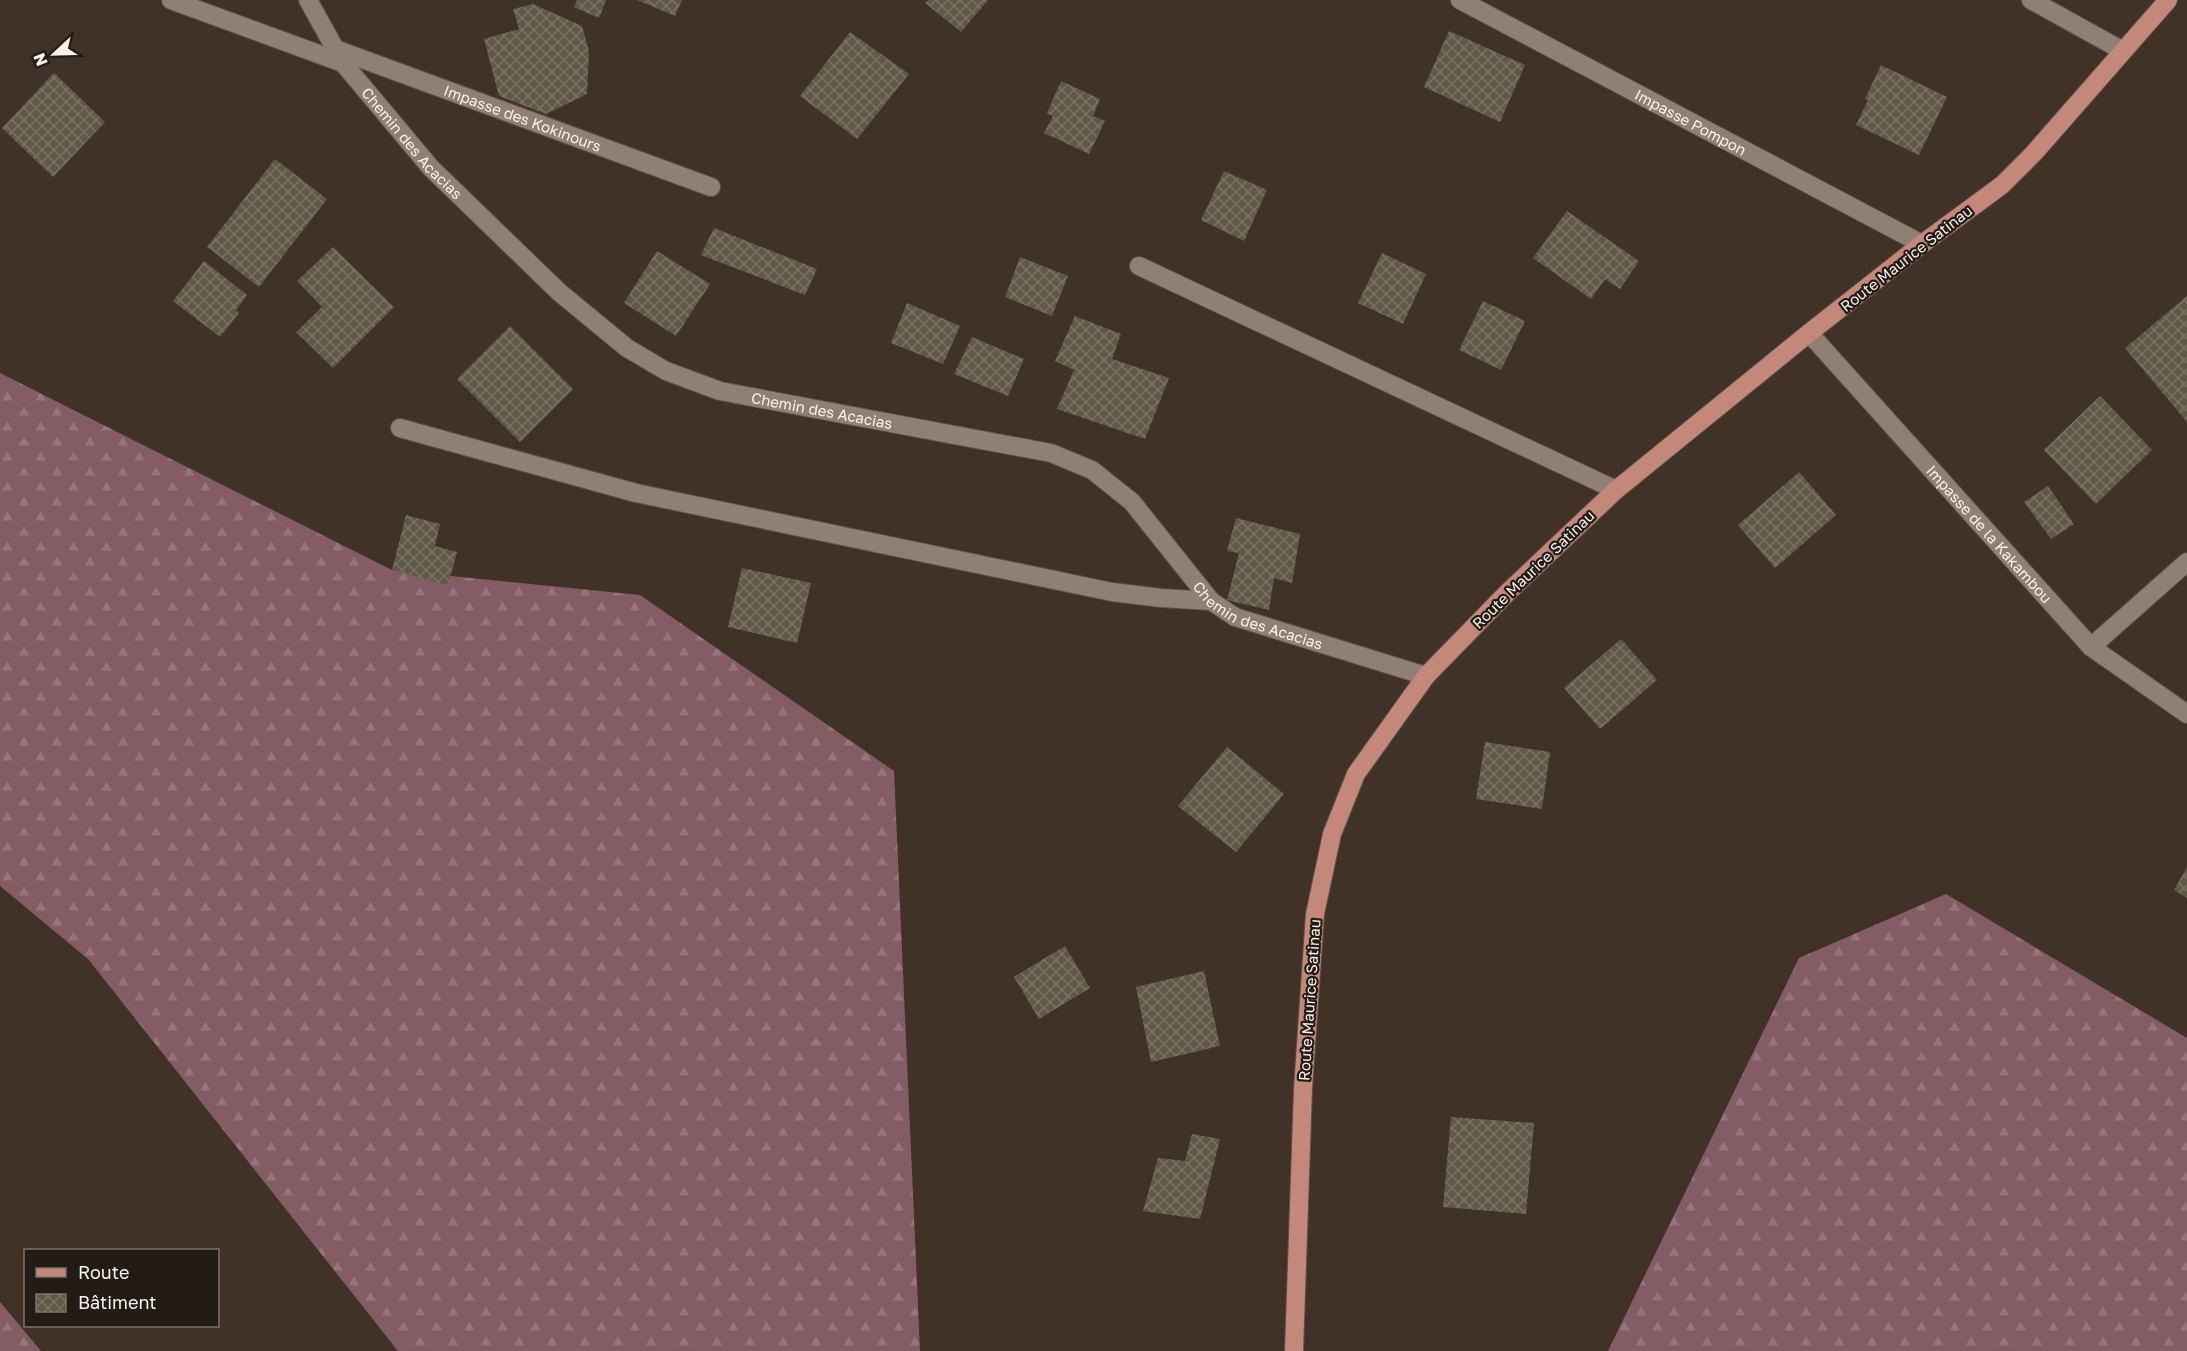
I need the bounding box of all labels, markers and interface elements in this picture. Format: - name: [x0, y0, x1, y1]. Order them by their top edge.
- north arrow: [24, 24, 84, 84]
- text: N: [29, 50, 52, 69]
- street label: Impasse des Kokinours: [442, 81, 604, 155]
- street label: Chemin des Acacias: [358, 83, 466, 203]
- street label: Impasse Pompon: [1632, 85, 1750, 159]
- street label: Route Maurice Satinau: [1837, 201, 1975, 315]
- street label: Chemin des Acacias: [750, 388, 894, 432]
- street label: Impasse de la Kakambou: [1923, 461, 2056, 606]
- street label: Route Maurice Satinau: [1468, 506, 1598, 632]
- street label: Chemin des Acacias: [1190, 577, 1325, 653]
- street label: Route Maurice Satinau: [1294, 918, 1324, 1082]
- legend: [24, 1249, 219, 1327]
- text: Route: [78, 1261, 129, 1283]
- text: Bâtiment: [78, 1291, 157, 1313]

